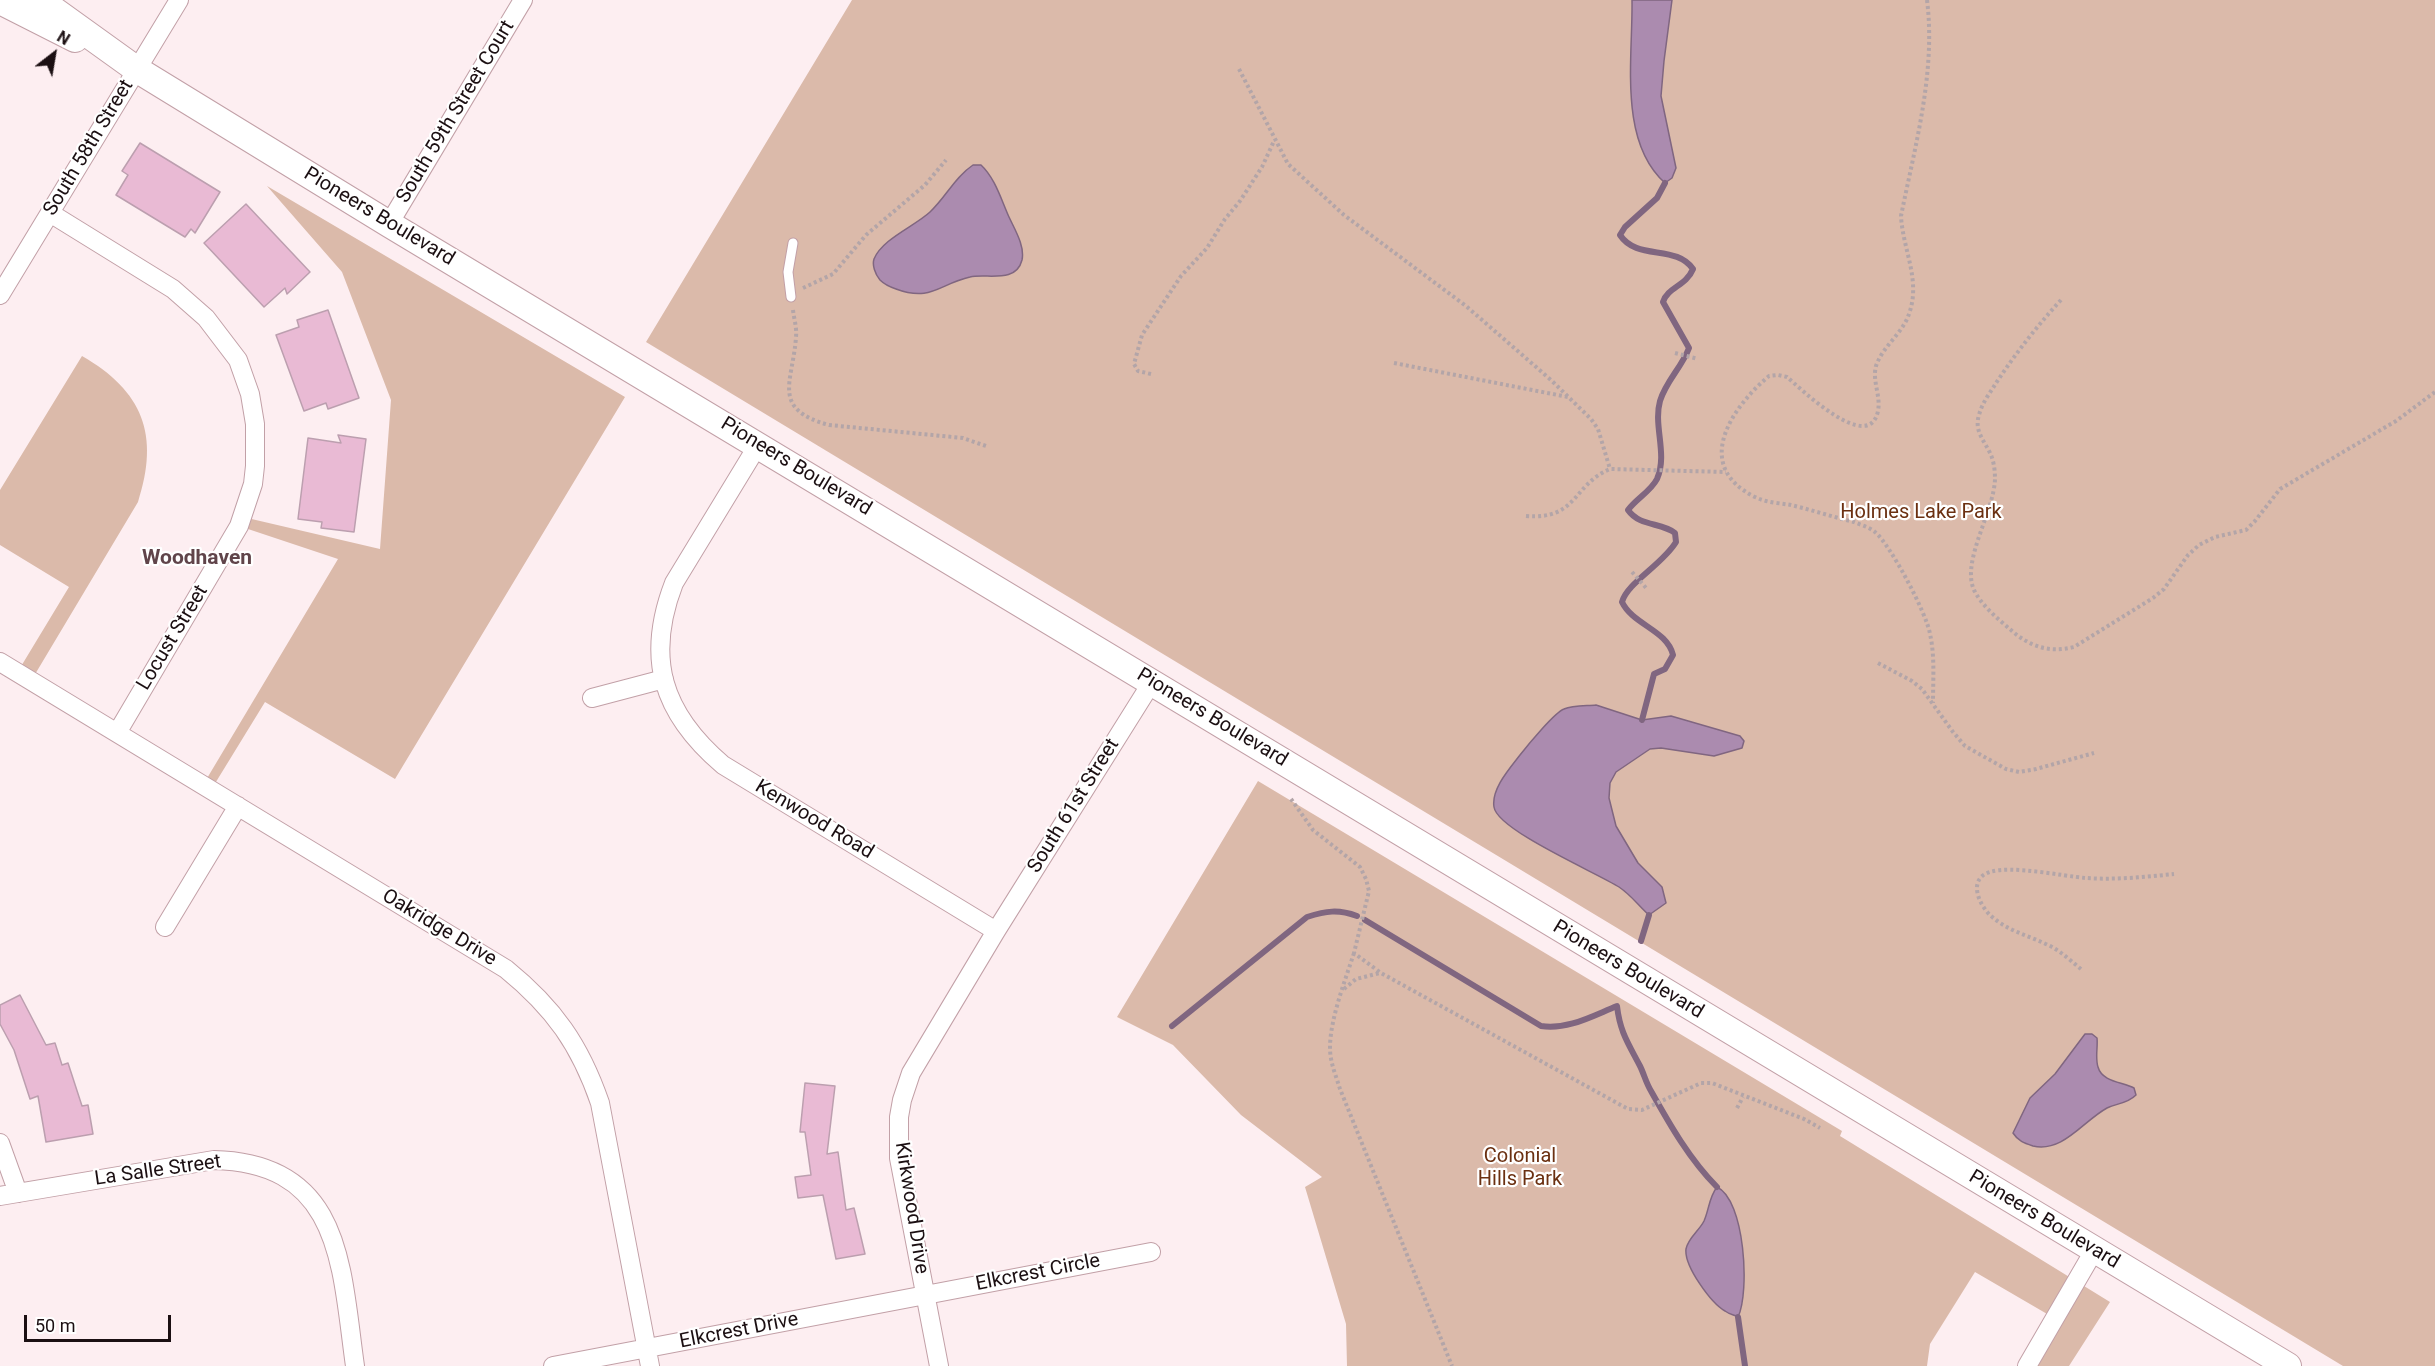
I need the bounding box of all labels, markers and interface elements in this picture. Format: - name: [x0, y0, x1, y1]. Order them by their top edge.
- street label: South 59th Street Court: [392, 16, 520, 208]
- north arrow: [24, 24, 84, 84]
- text: N: [54, 27, 73, 49]
- street label: South 58th Street: [39, 76, 139, 220]
- street label: Pioneers Boulevard: [299, 162, 459, 272]
- street label: Pioneers Boulevard: [716, 412, 876, 522]
- park label: Holmes Lake Park: [1840, 501, 2002, 525]
- district label: Woodhaven: [142, 546, 252, 572]
- street label: Locust Street: [132, 581, 214, 695]
- street label: Pioneers Boulevard: [1132, 663, 1292, 773]
- street label: South 61st Street: [1023, 734, 1125, 878]
- street label: Kenwood Road: [750, 775, 878, 865]
- street label: Oakridge Drive: [377, 884, 501, 972]
- street label: Pioneers Boulevard: [1548, 915, 1708, 1025]
- street label: Kirkwood Drive: [889, 1140, 933, 1276]
- park label: Colonial Hills Park: [1478, 1145, 1562, 1192]
- street label: La Salle Street: [93, 1150, 223, 1192]
- street label: Pioneers Boulevard: [1964, 1165, 2124, 1275]
- street label: Elkcrest Circle: [974, 1249, 1102, 1297]
- scale bar: [27, 1303, 174, 1341]
- street label: Elkcrest Drive: [678, 1308, 800, 1354]
- text: 50 m: [35, 1315, 75, 1336]

